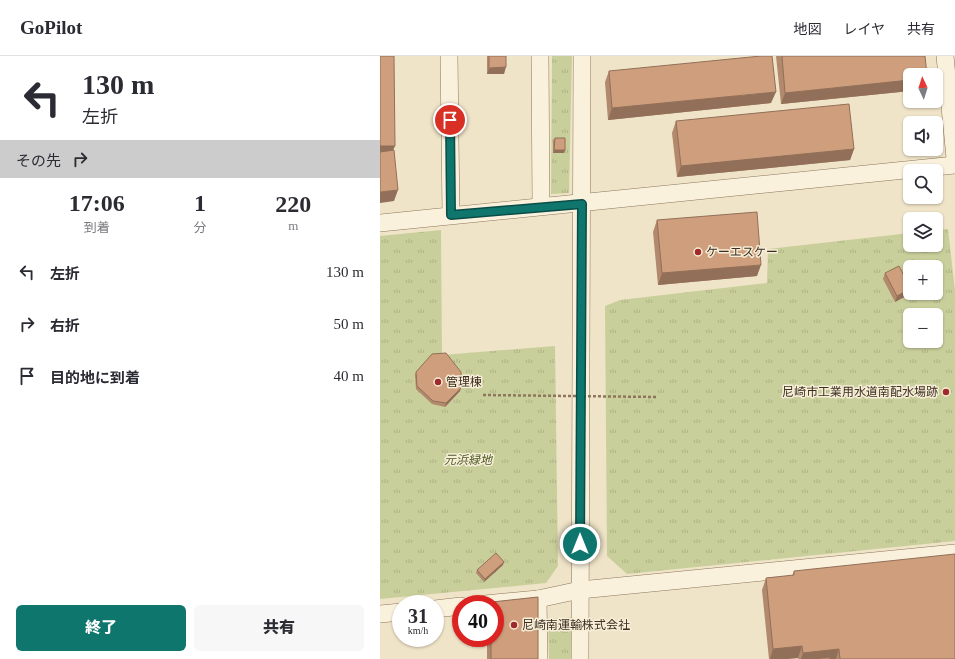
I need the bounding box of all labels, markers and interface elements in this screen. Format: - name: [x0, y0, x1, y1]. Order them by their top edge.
- text: GoPilot: [20, 17, 82, 38]
- text: 地図: [793, 22, 821, 37]
- text: レイヤ: [843, 22, 885, 37]
- text: 共有: [907, 22, 935, 37]
- north arrow: [903, 68, 943, 108]
- map controls: [903, 68, 943, 348]
- text: 130 m: [82, 69, 154, 100]
- icon: left: [16, 72, 68, 124]
- pin: [433, 103, 467, 137]
- text: 左折: [82, 107, 118, 127]
- icon: arrive: [439, 109, 461, 131]
- button: sound: [903, 116, 943, 156]
- icon: right: [69, 148, 91, 170]
- text: その先: [16, 153, 61, 169]
- button: search: [903, 164, 943, 204]
- text: 17:06: [69, 190, 125, 216]
- text: 1: [194, 190, 206, 216]
- text: 220: [275, 191, 311, 217]
- button: layers: [903, 212, 943, 252]
- text: m: [288, 218, 298, 233]
- text: 到着: [84, 220, 110, 235]
- text: 分: [193, 220, 206, 235]
- place label: ケーエスケー: [706, 245, 778, 259]
- marker: ケーエスケー: [693, 247, 703, 257]
- button: +: [903, 260, 943, 300]
- icon: left: [16, 261, 38, 283]
- text: 130 m: [326, 264, 364, 280]
- text: 左折: [50, 266, 80, 282]
- button: −: [903, 308, 943, 348]
- icon: right: [16, 313, 38, 335]
- text: 50 m: [334, 316, 364, 332]
- text: 右折: [50, 318, 80, 334]
- icon: arrive: [16, 365, 38, 387]
- text: 40 m: [334, 368, 364, 384]
- text: 目的地に到着: [50, 370, 140, 386]
- place label: 管理棟: [446, 375, 482, 389]
- marker: 管理棟: [433, 377, 443, 387]
- place label: 尼崎市工業用水道南配水場跡: [782, 385, 938, 399]
- marker: 尼崎市工業用水道南配水場跡: [941, 387, 951, 397]
- park label: 元浜緑地: [444, 453, 494, 467]
- position arrow: [559, 523, 601, 565]
- speed limit sign: 40: [452, 595, 504, 647]
- button: 終了: [16, 605, 186, 651]
- button: 共有: [194, 605, 364, 651]
- text: 31: [408, 605, 428, 627]
- place label: 尼崎南運輸株式会社: [522, 618, 630, 632]
- marker: 尼崎南運輸株式会社: [509, 620, 519, 630]
- text: km/h: [408, 625, 428, 636]

